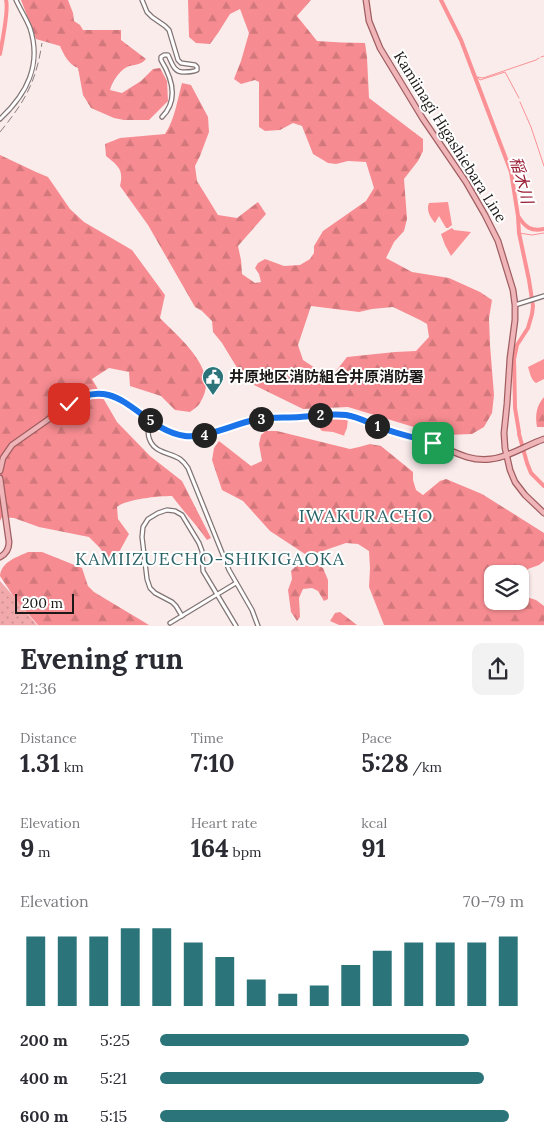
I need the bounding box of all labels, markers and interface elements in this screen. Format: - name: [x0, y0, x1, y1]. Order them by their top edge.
- street label: Kamiinagi Higashiebara Line: [390, 48, 511, 226]
- water label: 稲木川: [506, 154, 538, 208]
- public building icon: 井原地区消防組合井原消防署: [201, 365, 225, 396]
- place label: 井原地区消防組合井原消防署: [229, 367, 424, 386]
- pin: [48, 383, 90, 425]
- icon: check: [55, 390, 83, 418]
- pin: 2: [308, 402, 332, 428]
- pin: 3: [248, 406, 274, 432]
- text: 2: [317, 406, 324, 424]
- pin: 5: [138, 408, 162, 432]
- text: 3: [258, 410, 265, 428]
- text: 5: [147, 411, 154, 429]
- pin: 1: [364, 414, 390, 438]
- text: 1: [375, 417, 380, 435]
- pin: 4: [192, 422, 216, 448]
- pin: [412, 422, 454, 464]
- text: 4: [201, 426, 208, 444]
- icon: arrive: [419, 429, 447, 457]
- district label: IWAKURACHO: [299, 504, 433, 527]
- district label: KAMIIZUECHO-SHIKIGAOKA: [75, 547, 345, 570]
- map controls: [484, 565, 529, 610]
- button: layers: [484, 565, 529, 610]
- scale bar: [15, 590, 74, 614]
- text: 200 m: [22, 594, 63, 612]
- text: Evening run: [20, 641, 183, 677]
- button: share: [472, 643, 524, 695]
- text: 21:36: [20, 678, 57, 698]
- text: Distance: [20, 729, 77, 747]
- text: Time: [191, 729, 224, 747]
- text: Pace: [361, 729, 392, 747]
- text: 1.31: [20, 747, 60, 779]
- text: 7:10: [191, 747, 235, 779]
- text: 5:28: [361, 747, 409, 779]
- text: km: [60, 758, 84, 776]
- text: /km: [409, 758, 442, 776]
- text: Elevation: [20, 814, 80, 832]
- text: Heart rate: [191, 814, 257, 832]
- text: kcal: [361, 814, 387, 832]
- text: 9: [20, 832, 34, 864]
- text: 164: [191, 832, 229, 864]
- text: 91: [361, 832, 386, 864]
- text: m: [34, 843, 51, 861]
- text: bpm: [229, 843, 262, 861]
- text: Elevation: [20, 891, 89, 911]
- text: 70–79 m: [463, 891, 524, 911]
- text: 200 m: [20, 1030, 68, 1050]
- text: 5:25: [100, 1030, 130, 1050]
- text: 400 m: [20, 1068, 68, 1088]
- text: 5:21: [100, 1068, 127, 1088]
- text: 600 m: [20, 1106, 68, 1126]
- text: 5:15: [100, 1106, 127, 1126]

